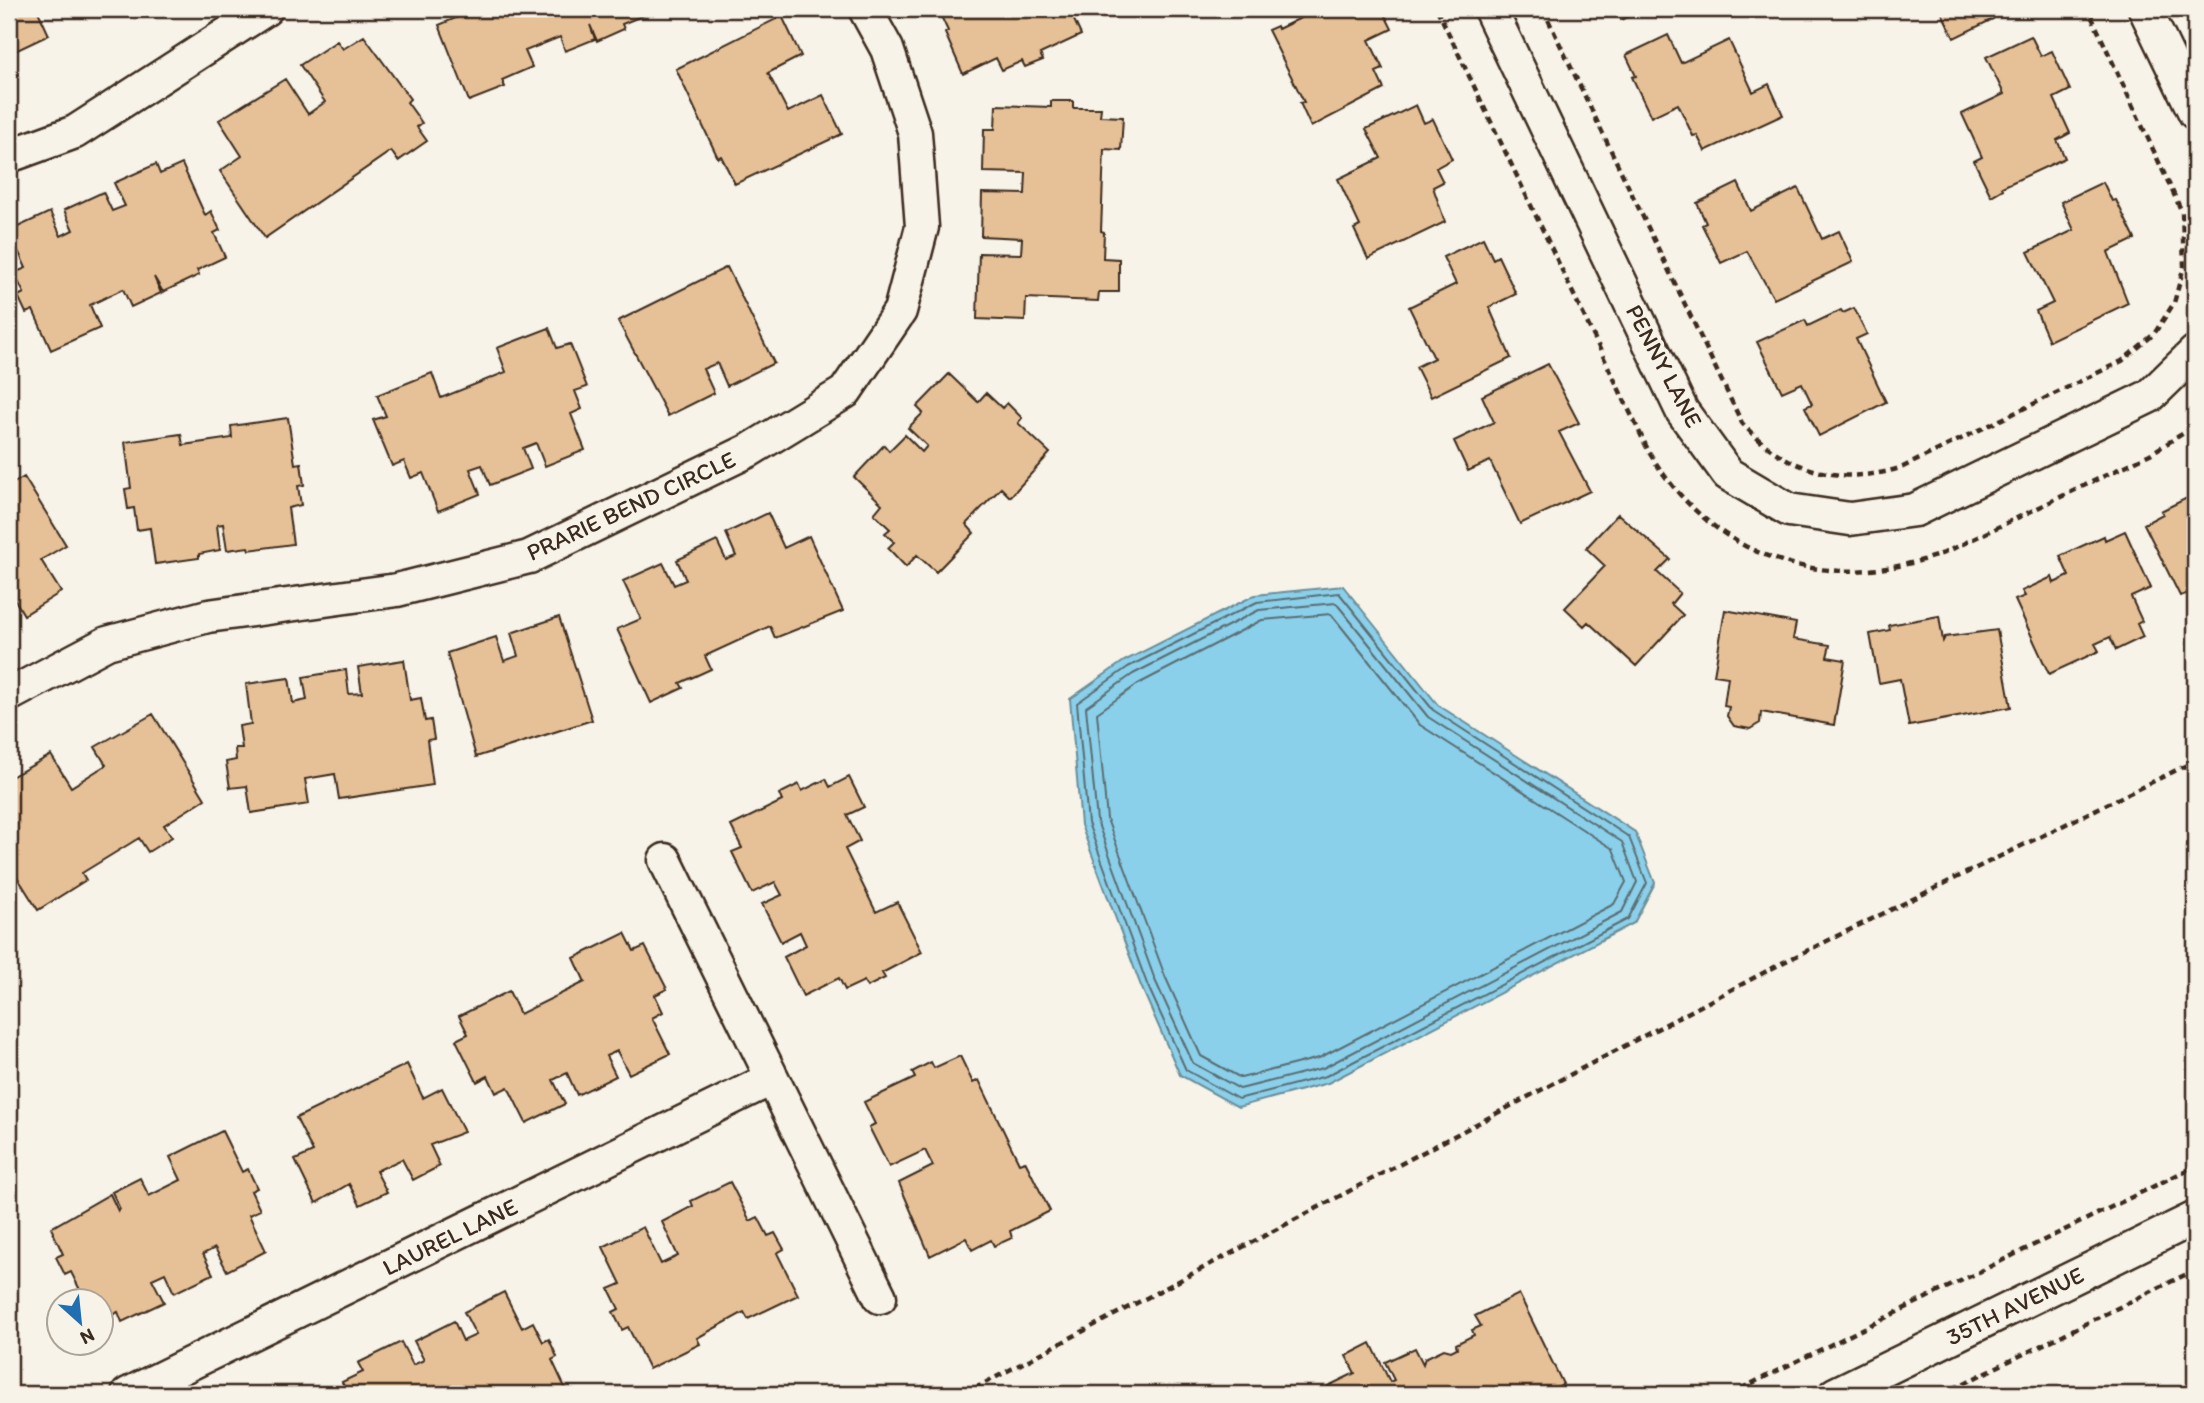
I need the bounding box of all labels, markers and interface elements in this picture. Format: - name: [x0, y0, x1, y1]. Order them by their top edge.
- street label: PENNY LANE: [1620, 299, 1709, 432]
- street label: PRARIE BEND CIRCLE: [522, 444, 740, 567]
- street label: LAUREL LANE: [378, 1191, 522, 1282]
- street label: 35TH AVENUE: [1941, 1260, 2088, 1351]
- north arrow: [46, 1288, 116, 1358]
- text: N: [77, 1324, 98, 1350]

